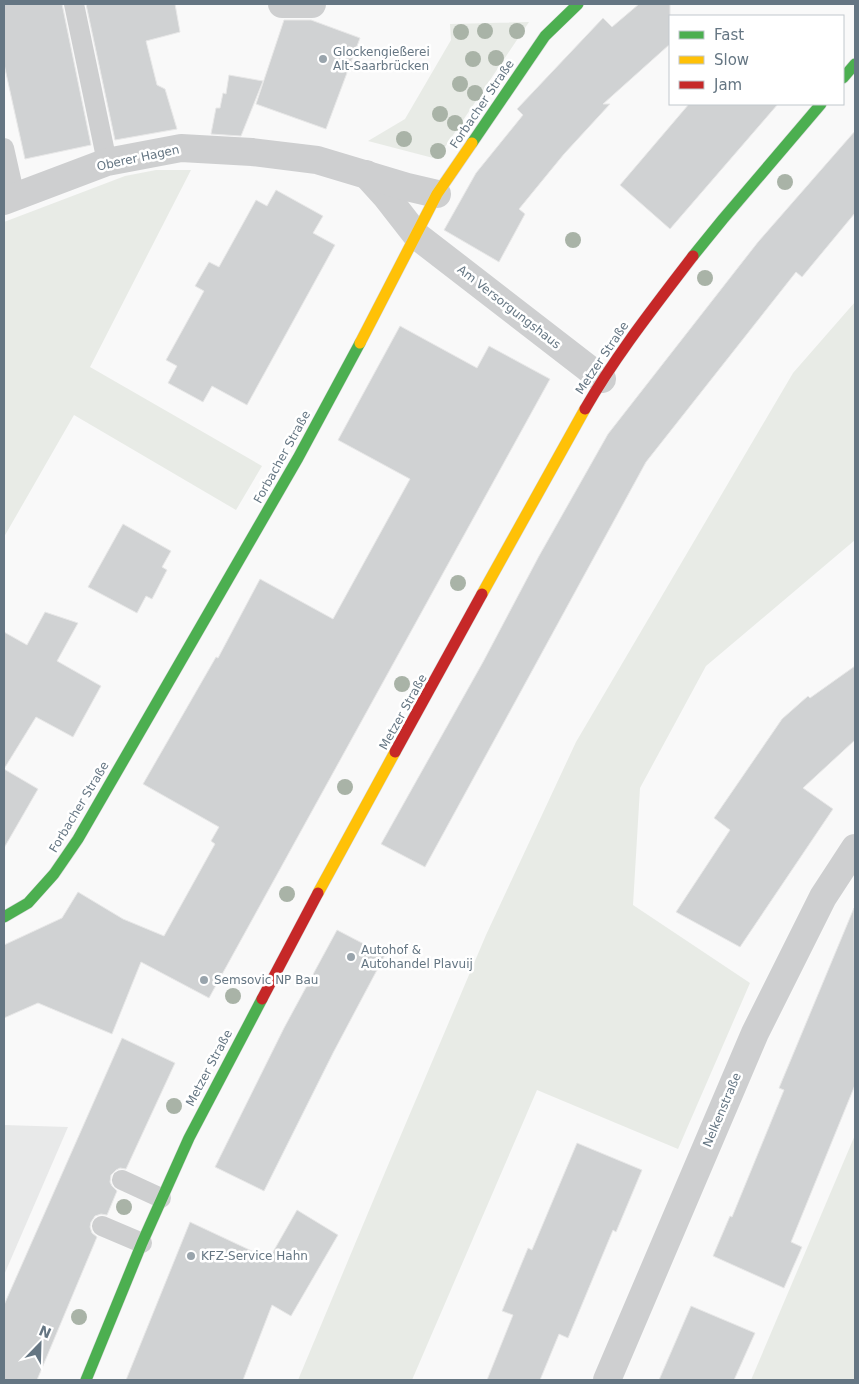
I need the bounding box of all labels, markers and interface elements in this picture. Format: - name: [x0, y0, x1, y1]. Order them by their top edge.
- legend: [669, 15, 844, 105]
- text: Fast: [714, 26, 744, 44]
- place label: Glockengießerei Alt-Saarbrücken: [333, 45, 430, 73]
- text: Slow: [714, 51, 749, 69]
- marker: Glockengießerei Alt-Saarbrücken: [317, 53, 329, 65]
- street label: Forbacher Straße: [447, 57, 517, 151]
- text: Jam: [713, 76, 742, 94]
- street label: Oberer Hagen: [95, 142, 181, 174]
- street label: Am Versorgungshaus: [455, 262, 563, 352]
- street label: Metzer Straße: [573, 319, 631, 397]
- street label: Forbacher Straße: [251, 408, 313, 506]
- street label: Metzer Straße: [376, 672, 430, 752]
- street label: Forbacher Straße: [46, 759, 112, 855]
- place label: Autohof & Autohandel Plavuij: [361, 943, 473, 971]
- marker: Autohof & Autohandel Plavuij: [345, 951, 357, 963]
- place label: Semsovic NP Bau: [214, 973, 318, 987]
- marker: Semsovic NP Bau: [198, 974, 210, 986]
- street label: Metzer Straße: [183, 1027, 235, 1109]
- street label: Nelkenstraße: [700, 1071, 744, 1149]
- place label: KFZ-Service Hahn: [201, 1249, 308, 1263]
- marker: KFZ-Service Hahn: [185, 1250, 197, 1262]
- north arrow: [15, 1319, 65, 1369]
- text: N: [37, 1322, 54, 1342]

